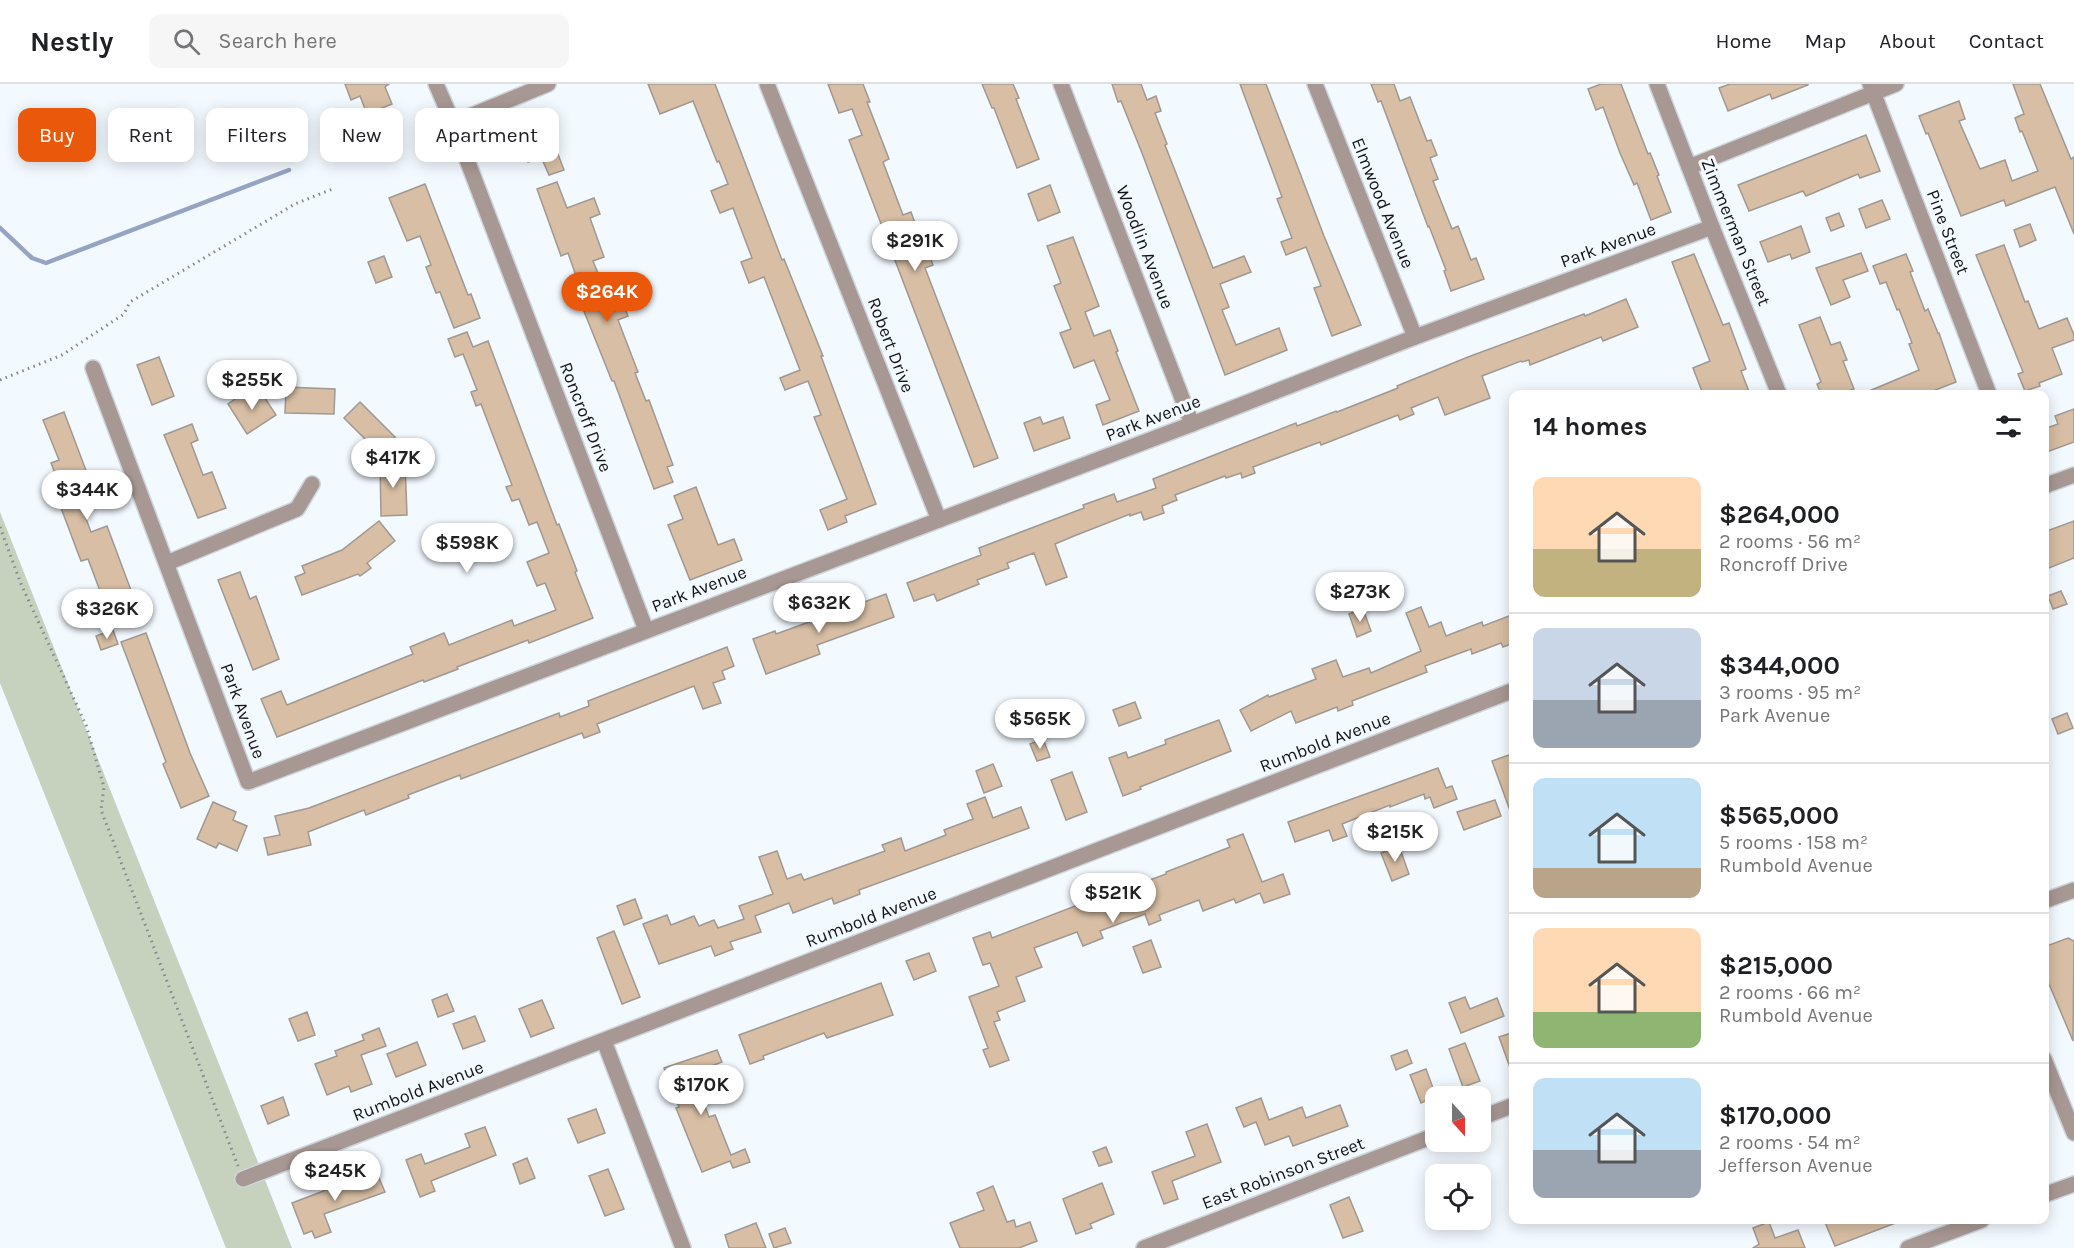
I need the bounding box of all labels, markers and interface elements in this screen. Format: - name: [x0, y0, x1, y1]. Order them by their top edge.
- search box: [149, 14, 569, 68]
- text: Nestly: [30, 25, 113, 58]
- icon: search: [170, 25, 203, 58]
- text: Search here: [218, 28, 337, 54]
- text: Home: [1716, 29, 1772, 53]
- text: Map: [1805, 29, 1846, 53]
- text: About: [1879, 29, 1936, 53]
- text: Contact: [1969, 29, 2044, 53]
- chip: Buy: [18, 108, 96, 162]
- chip: Rent: [108, 108, 194, 162]
- chip: Filters: [206, 108, 308, 162]
- chip: New: [320, 108, 403, 162]
- chip: Apartment: [415, 108, 559, 162]
- street label: Elmwood Avenue: [1347, 134, 1419, 272]
- street label: Zimmerman Street: [1696, 155, 1776, 309]
- street label: Woodlin Avenue: [1111, 182, 1179, 312]
- street label: Pine Street: [1922, 186, 1974, 278]
- street label: Park Avenue: [1557, 218, 1659, 272]
- pin: $291K: [873, 221, 957, 272]
- text: $291K: [886, 229, 944, 252]
- pin: $264K: [565, 272, 649, 323]
- text: $264K: [576, 280, 639, 303]
- street label: Robert Drive: [863, 294, 919, 396]
- street label: Roncroff Drive: [555, 359, 617, 475]
- pin: $255K: [210, 360, 294, 411]
- text: $255K: [221, 368, 283, 391]
- street label: Park Avenue: [1102, 390, 1204, 446]
- icon: filters: [1992, 410, 2025, 443]
- text: 14 homes: [1533, 411, 1647, 442]
- pin: $417K: [351, 438, 435, 489]
- text: $417K: [365, 446, 421, 469]
- pin: $344K: [45, 470, 129, 521]
- text: $344K: [55, 478, 119, 501]
- text: $264,000: [1719, 499, 1840, 530]
- icon: home: [1581, 501, 1653, 573]
- pin: $598K: [425, 523, 509, 574]
- text: 2 rooms · 56 m²: [1719, 530, 1861, 553]
- text: $598K: [435, 531, 499, 554]
- text: Roncroff Drive: [1719, 553, 1848, 576]
- street label: Park Avenue: [648, 561, 750, 617]
- pin: $273K: [1318, 572, 1402, 623]
- text: $273K: [1329, 580, 1391, 603]
- pin: $632K: [777, 583, 861, 634]
- pin: $326K: [65, 589, 149, 640]
- text: $632K: [787, 591, 851, 614]
- text: $326K: [75, 597, 139, 620]
- text: $344,000: [1719, 650, 1840, 681]
- icon: home: [1581, 652, 1653, 724]
- street label: Park Avenue: [216, 660, 270, 762]
- text: 3 rooms · 95 m²: [1719, 681, 1861, 704]
- pin: $565K: [998, 699, 1082, 750]
- text: Park Avenue: [1719, 704, 1830, 727]
- text: $565K: [1009, 707, 1071, 730]
- street label: Rumbold Avenue: [1256, 707, 1394, 777]
- text: $565,000: [1719, 800, 1839, 831]
- icon: home: [1581, 802, 1653, 874]
- pin: $215K: [1353, 812, 1437, 863]
- text: $215K: [1366, 820, 1424, 843]
- text: 5 rooms · 158 m²: [1719, 831, 1868, 854]
- text: Rumbold Avenue: [1719, 854, 1873, 877]
- pin: $521K: [1071, 873, 1155, 924]
- text: $521K: [1084, 881, 1142, 904]
- street label: Rumbold Avenue: [802, 882, 940, 952]
- text: $215,000: [1719, 950, 1833, 981]
- icon: home: [1581, 952, 1653, 1024]
- text: 2 rooms · 66 m²: [1719, 981, 1861, 1004]
- text: Rumbold Avenue: [1719, 1004, 1873, 1027]
- street label: Rumbold Avenue: [349, 1056, 487, 1126]
- pin: $170K: [659, 1065, 743, 1116]
- text: $170K: [673, 1073, 729, 1096]
- north arrow: [1425, 1086, 1491, 1152]
- map controls: [1425, 1086, 1491, 1230]
- text: $170,000: [1719, 1100, 1831, 1131]
- icon: home: [1581, 1102, 1653, 1174]
- text: 2 rooms · 54 m²: [1719, 1131, 1861, 1154]
- street label: East Robinson Street: [1199, 1132, 1367, 1214]
- pin: $245K: [293, 1151, 377, 1202]
- text: Jefferson Avenue: [1719, 1154, 1873, 1177]
- text: $245K: [304, 1159, 366, 1182]
- button: locate: [1425, 1164, 1491, 1230]

